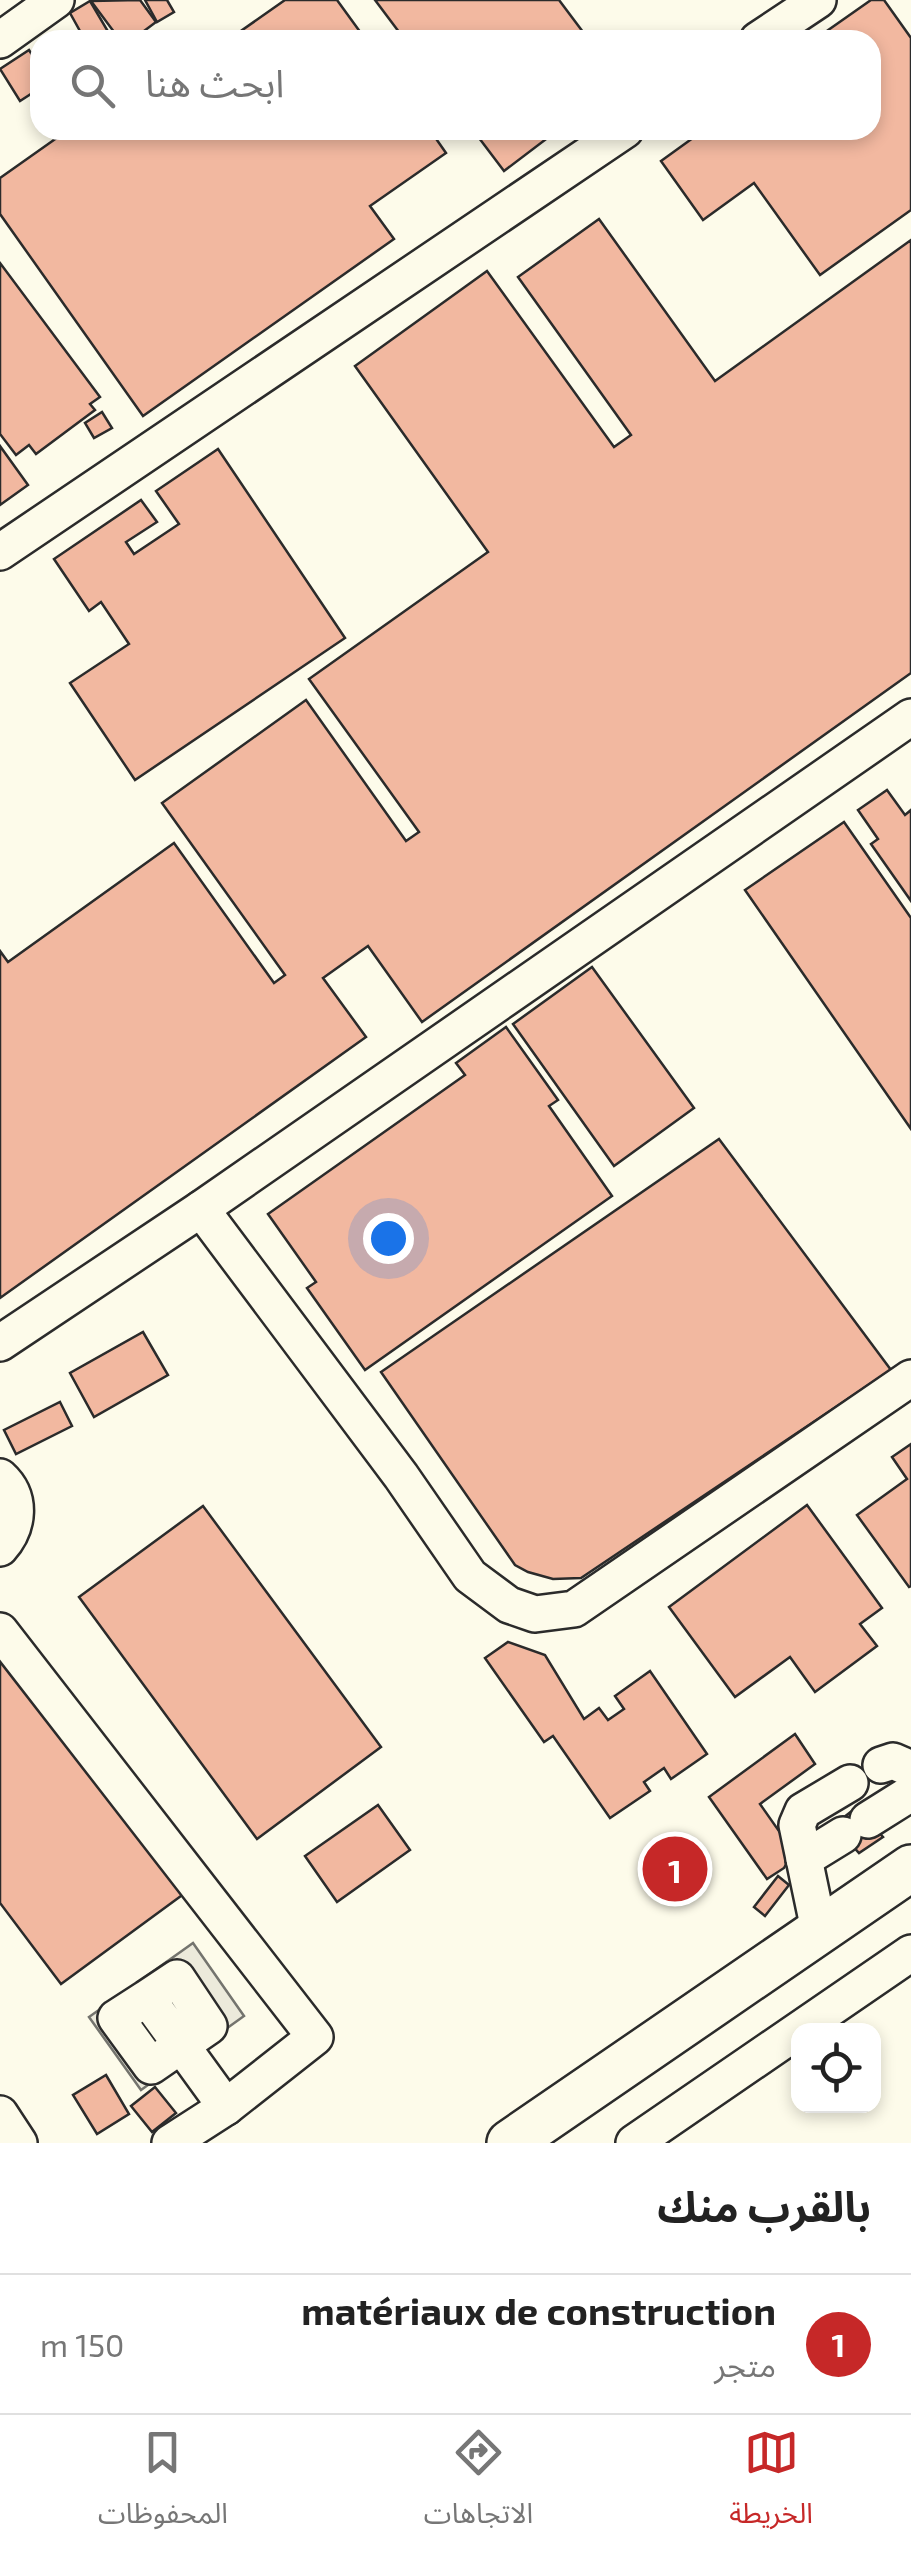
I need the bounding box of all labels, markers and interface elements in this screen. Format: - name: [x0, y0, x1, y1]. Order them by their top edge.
- search box: [30, 30, 881, 140]
- icon: search: [65, 58, 120, 113]
- text: ابحث هنا: [145, 59, 284, 105]
- your location: [363, 1213, 414, 1264]
- pin: 1: [642, 1832, 708, 1906]
- map controls: [791, 2023, 881, 2113]
- button: locate: [791, 2023, 881, 2113]
- text: بالقرب منك: [657, 2180, 871, 2230]
- text: matériaux de construction: [301, 2287, 776, 2333]
- text: 150 m: [40, 2325, 124, 2363]
- text: 1: [832, 2325, 845, 2363]
- text: متجر: [714, 2345, 776, 2383]
- tab: المحفوظات: [98, 2425, 228, 2544]
- tab: الاتجاهات: [424, 2425, 533, 2544]
- tab: الخريطة: [729, 2425, 813, 2544]

